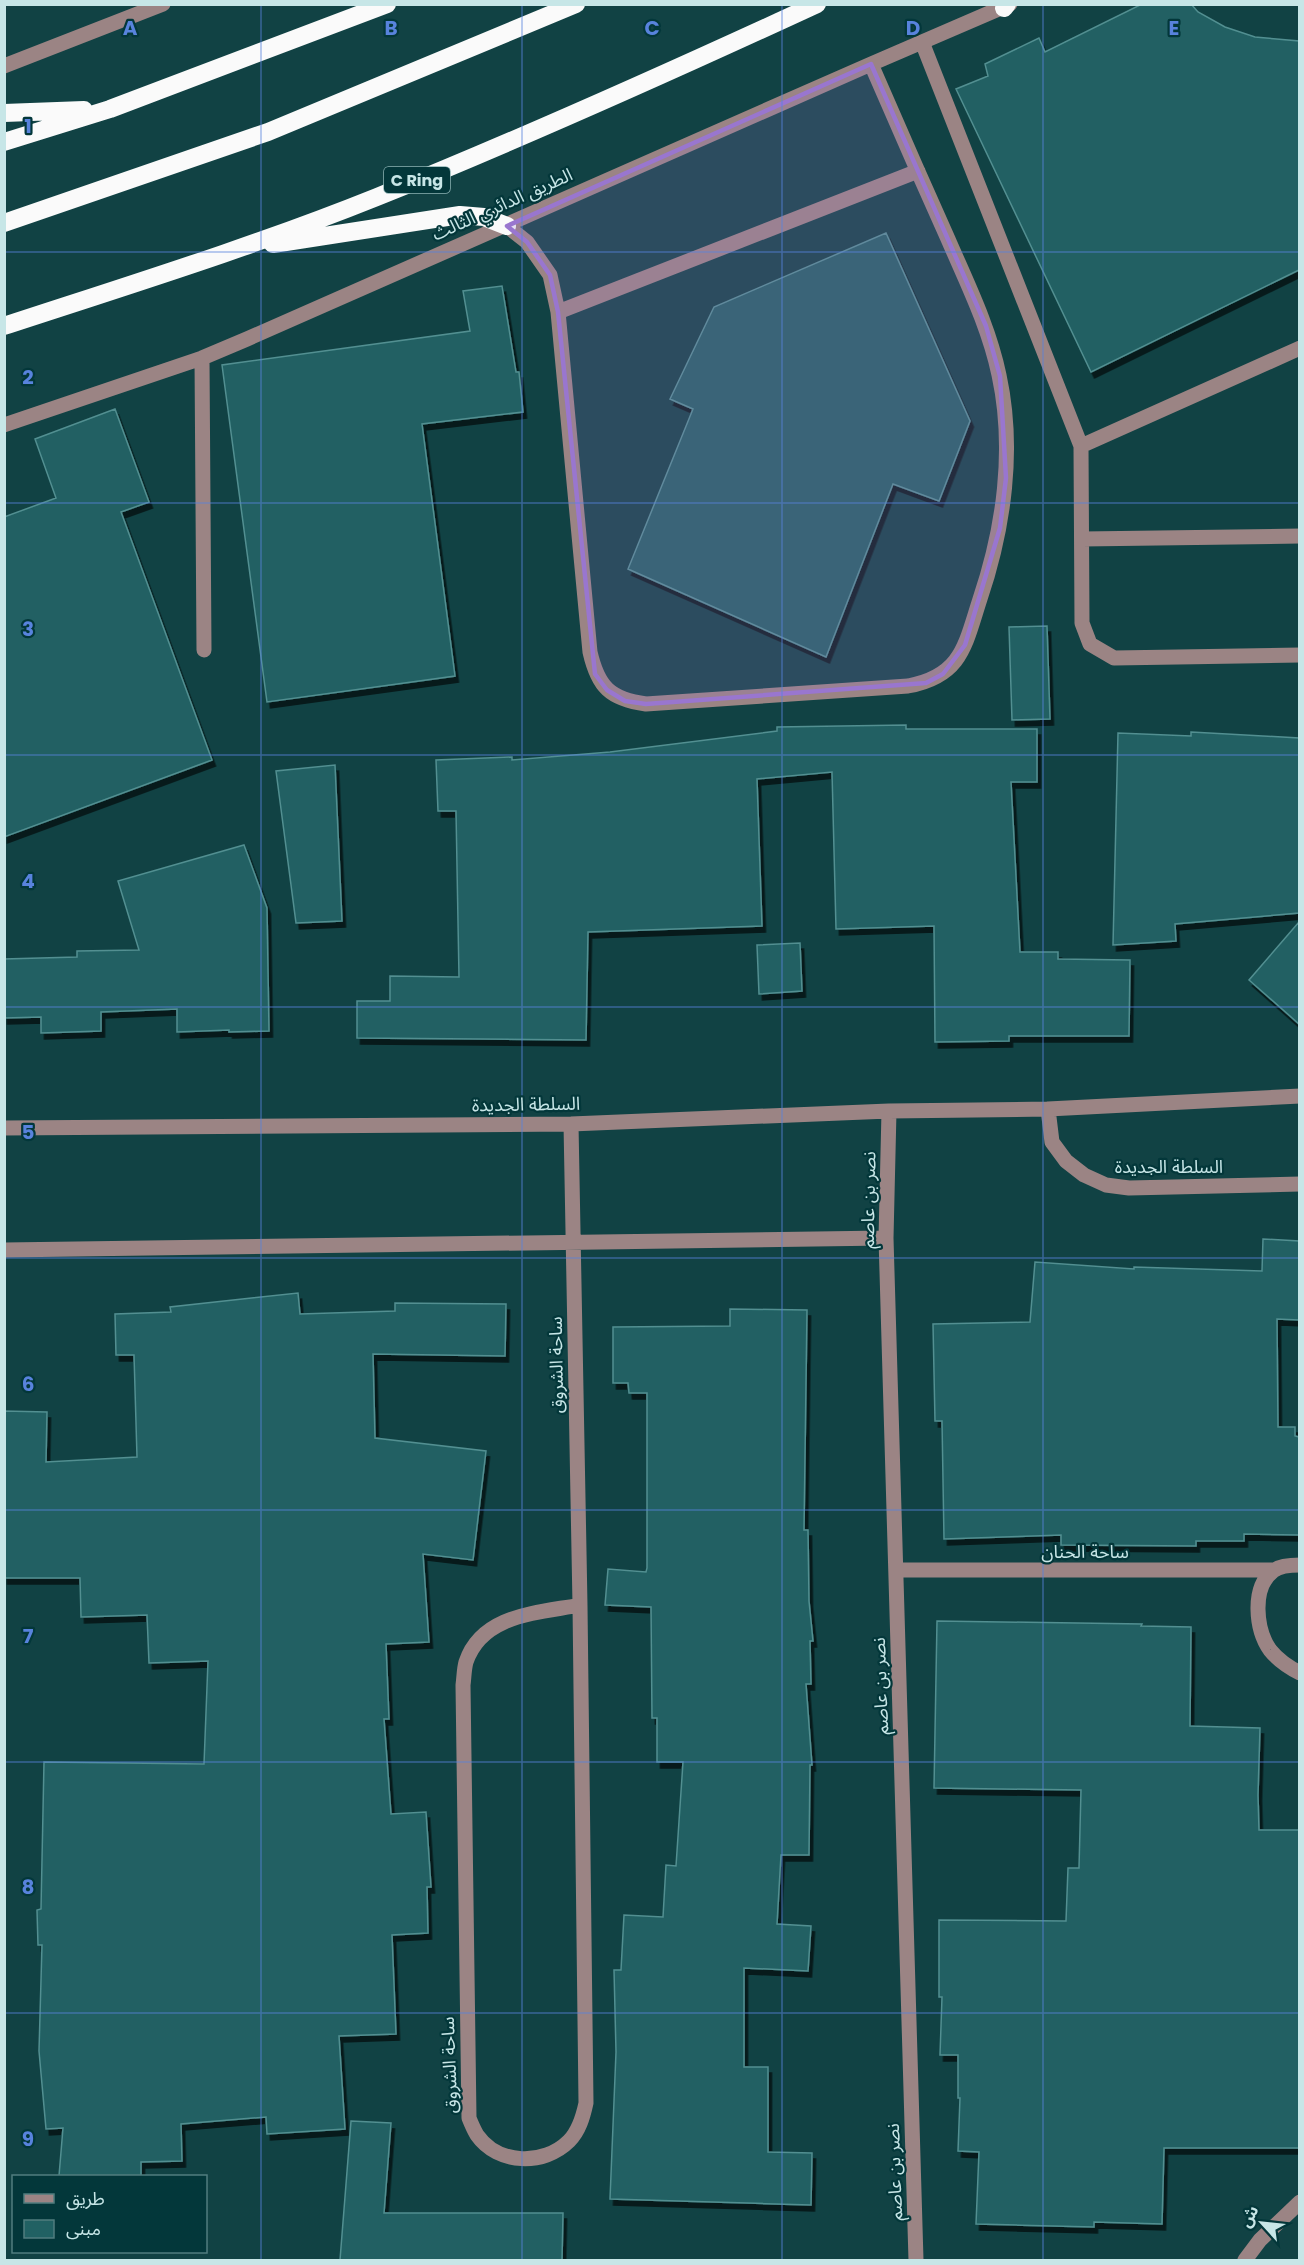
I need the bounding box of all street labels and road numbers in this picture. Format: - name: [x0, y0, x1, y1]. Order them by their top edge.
- street label: الطريق الدائري الثالث: [428, 162, 577, 247]
- road number: C Ring: [384, 167, 450, 193]
- street label: السلطة الجديدة: [472, 1091, 580, 1117]
- street label: نصر بن عاصم: [855, 1151, 882, 1249]
- street label: السلطة الجديدة: [1115, 1154, 1223, 1179]
- street label: ساحة الشروق: [543, 1316, 569, 1414]
- street label: ساحة الحنان: [1041, 1539, 1129, 1564]
- street label: نصر بن عاصم: [866, 1637, 895, 1735]
- street label: ساحة الشروق: [435, 2016, 463, 2114]
- street label: نصر بن عاصم: [880, 2123, 909, 2221]

